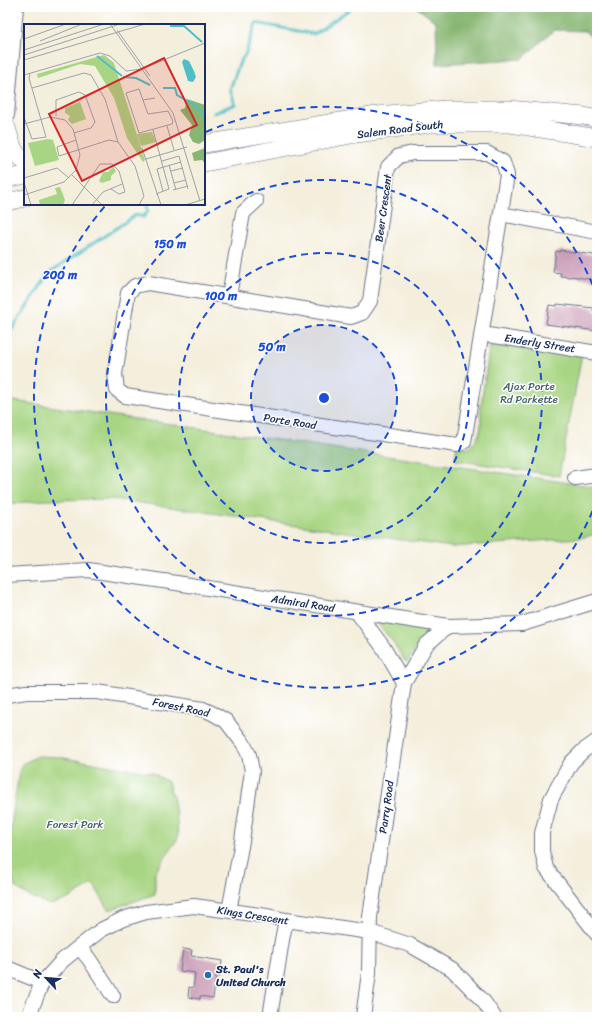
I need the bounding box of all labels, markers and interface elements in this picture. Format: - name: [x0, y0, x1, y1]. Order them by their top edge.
- inset map: [24, 24, 205, 205]
- street label: Salem Road South: [356, 115, 445, 144]
- street label: Beer Crescent: [369, 172, 398, 243]
- text: 150 m: [154, 233, 187, 255]
- text: 200 m: [42, 264, 78, 286]
- text: 100 m: [205, 285, 238, 307]
- street label: Enderly Street: [503, 329, 577, 359]
- text: 50 m: [258, 336, 286, 358]
- park label: Ajax Porte Rd Parkette: [500, 377, 559, 409]
- centre of rings: [317, 391, 331, 405]
- street label: Porte Road: [262, 408, 319, 435]
- street label: Admiral Road: [269, 589, 337, 618]
- street label: Forest Road: [151, 692, 212, 723]
- street label: Parry Road: [373, 778, 400, 835]
- park label: Forest Park: [47, 815, 103, 834]
- street label: Kings Crescent: [216, 900, 290, 931]
- north arrow: [26, 958, 66, 998]
- place label: St. Paul's United Church: [215, 960, 286, 992]
- text: N: [27, 966, 48, 982]
- marker: St. Paul's United Church: [203, 970, 213, 980]

